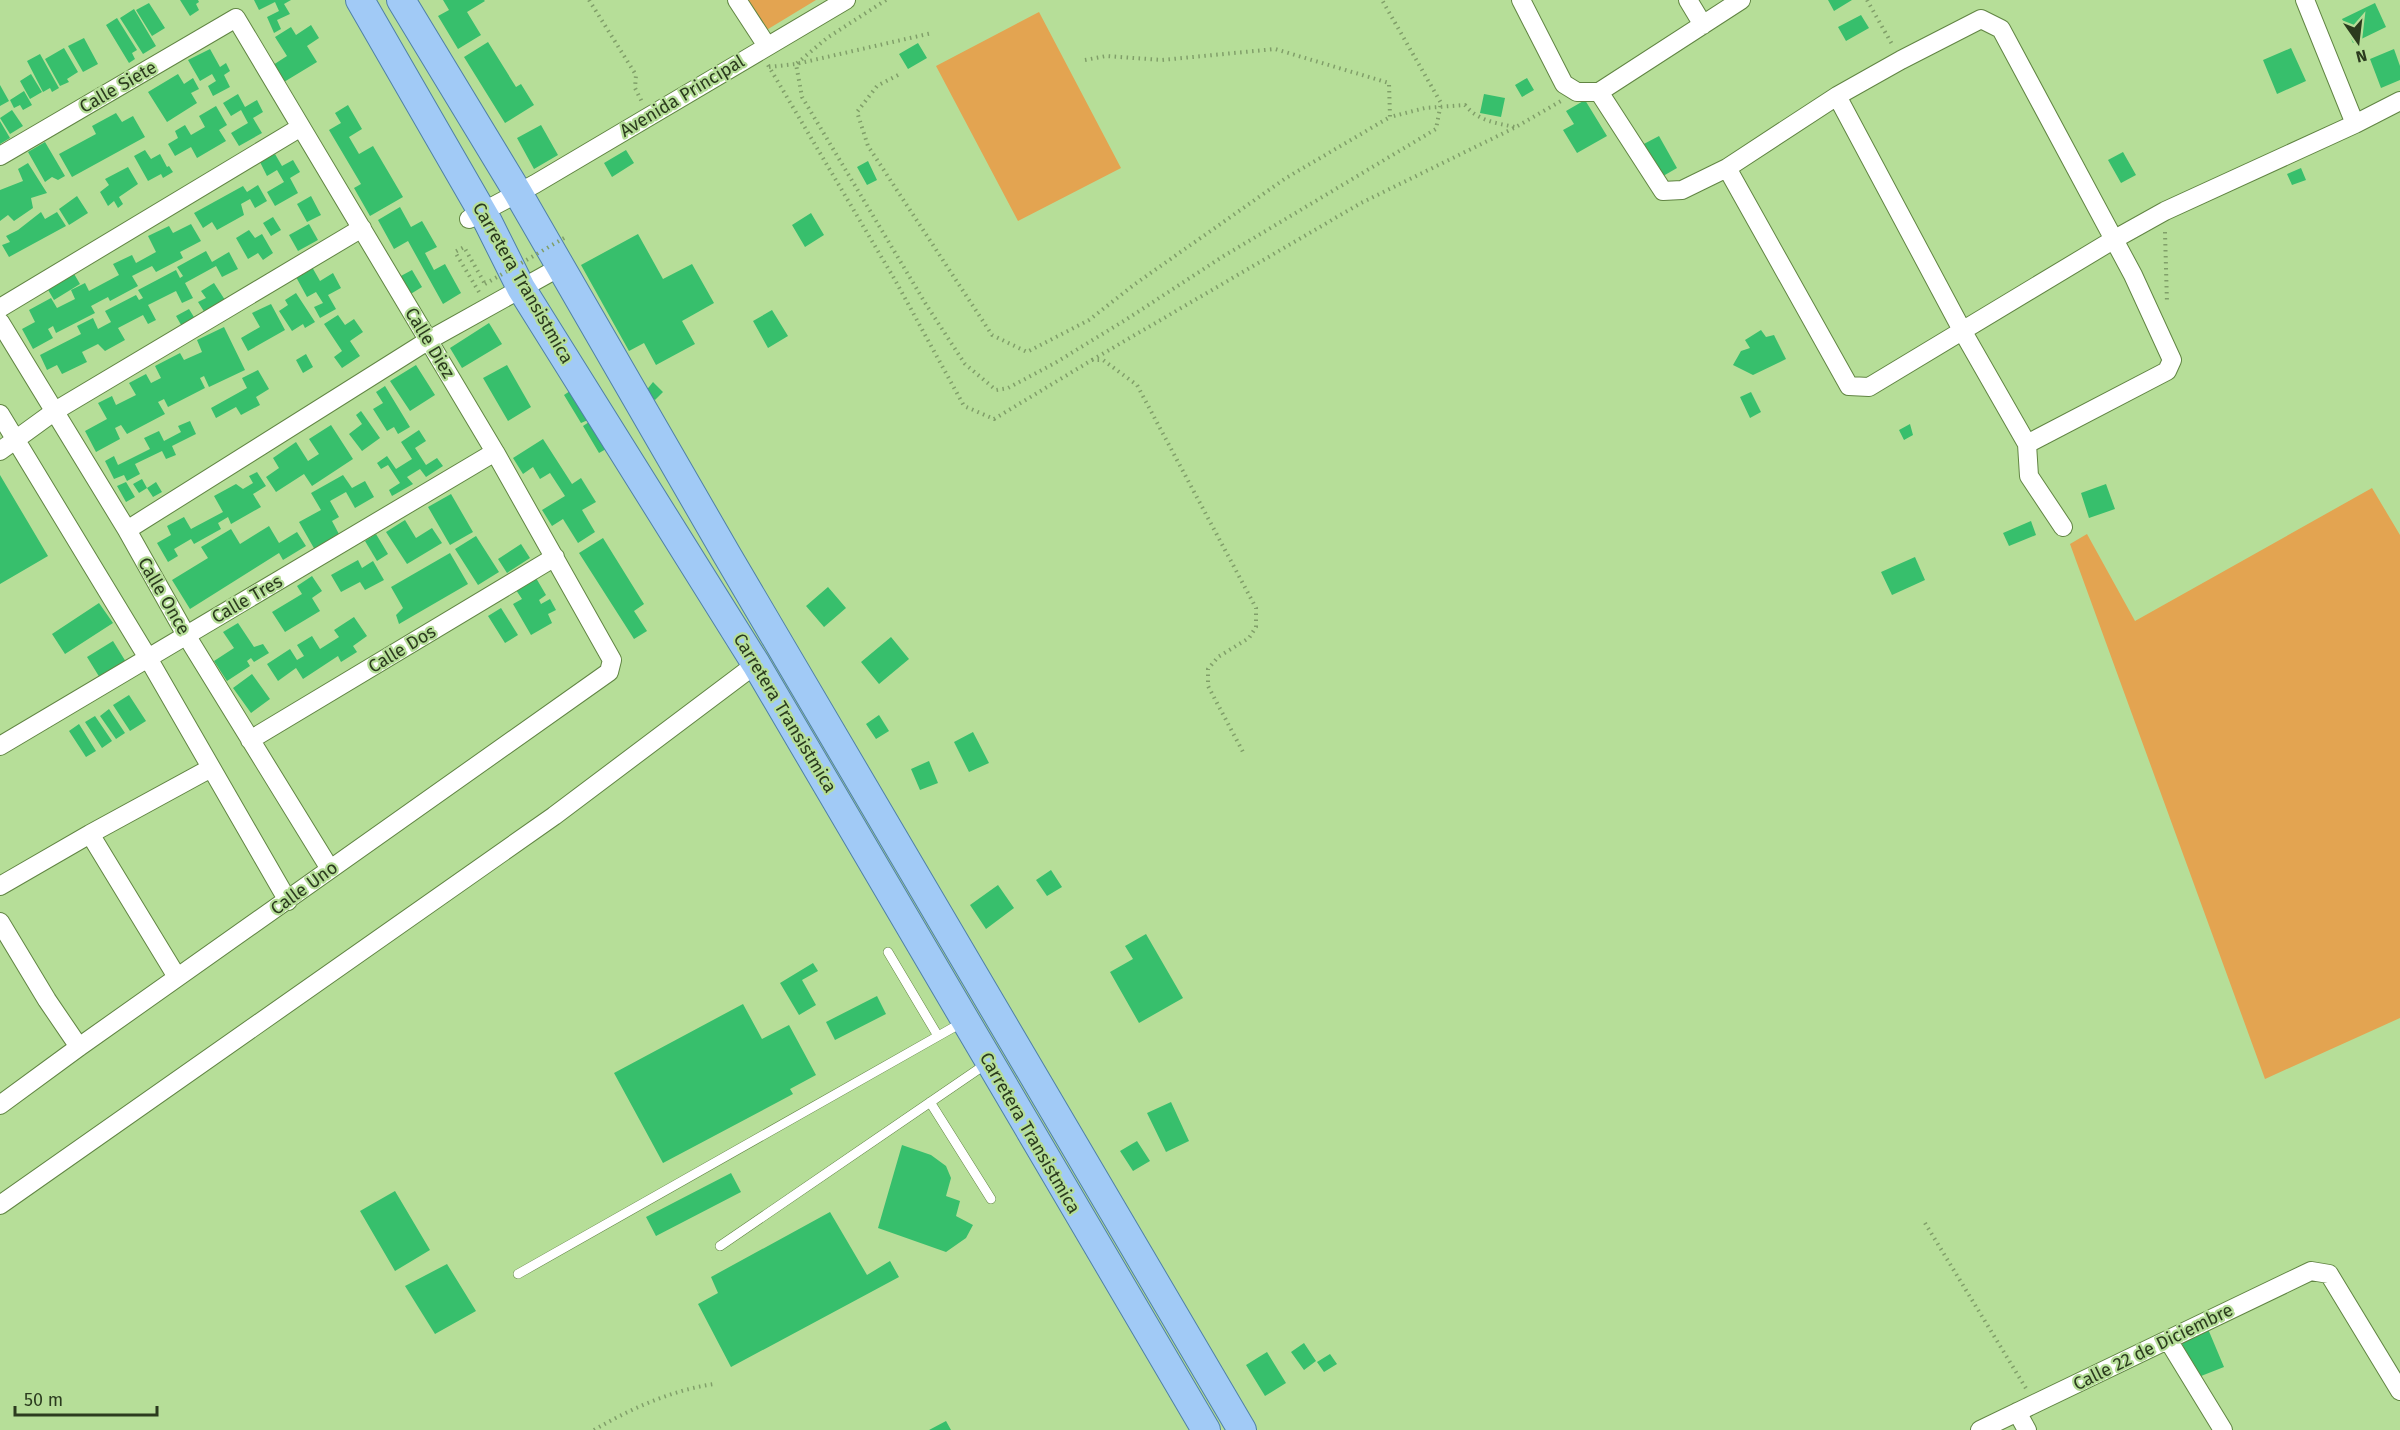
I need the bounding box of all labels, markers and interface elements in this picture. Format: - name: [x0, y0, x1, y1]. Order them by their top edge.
- north arrow: [2328, 12, 2388, 72]
- text: N: [2354, 46, 2369, 67]
- street label: Avenida Principal: [616, 50, 748, 142]
- street label: Calle Siete: [76, 56, 160, 118]
- street label: Carretera Transistmica: [468, 199, 578, 367]
- street label: Calle Diez: [400, 304, 460, 383]
- street label: Calle Once: [133, 553, 195, 639]
- street label: Calle Tres: [208, 570, 286, 628]
- street label: Calle Dos: [364, 620, 440, 678]
- street label: Carretera Transistmica: [729, 629, 841, 797]
- street label: Calle Uno: [266, 856, 342, 920]
- street label: Carretera Transistmica: [975, 1049, 1085, 1217]
- street label: Calle 22 de Diciembre: [2070, 1299, 2236, 1395]
- scale bar: [15, 1379, 158, 1417]
- text: 50 m: [24, 1389, 63, 1411]

